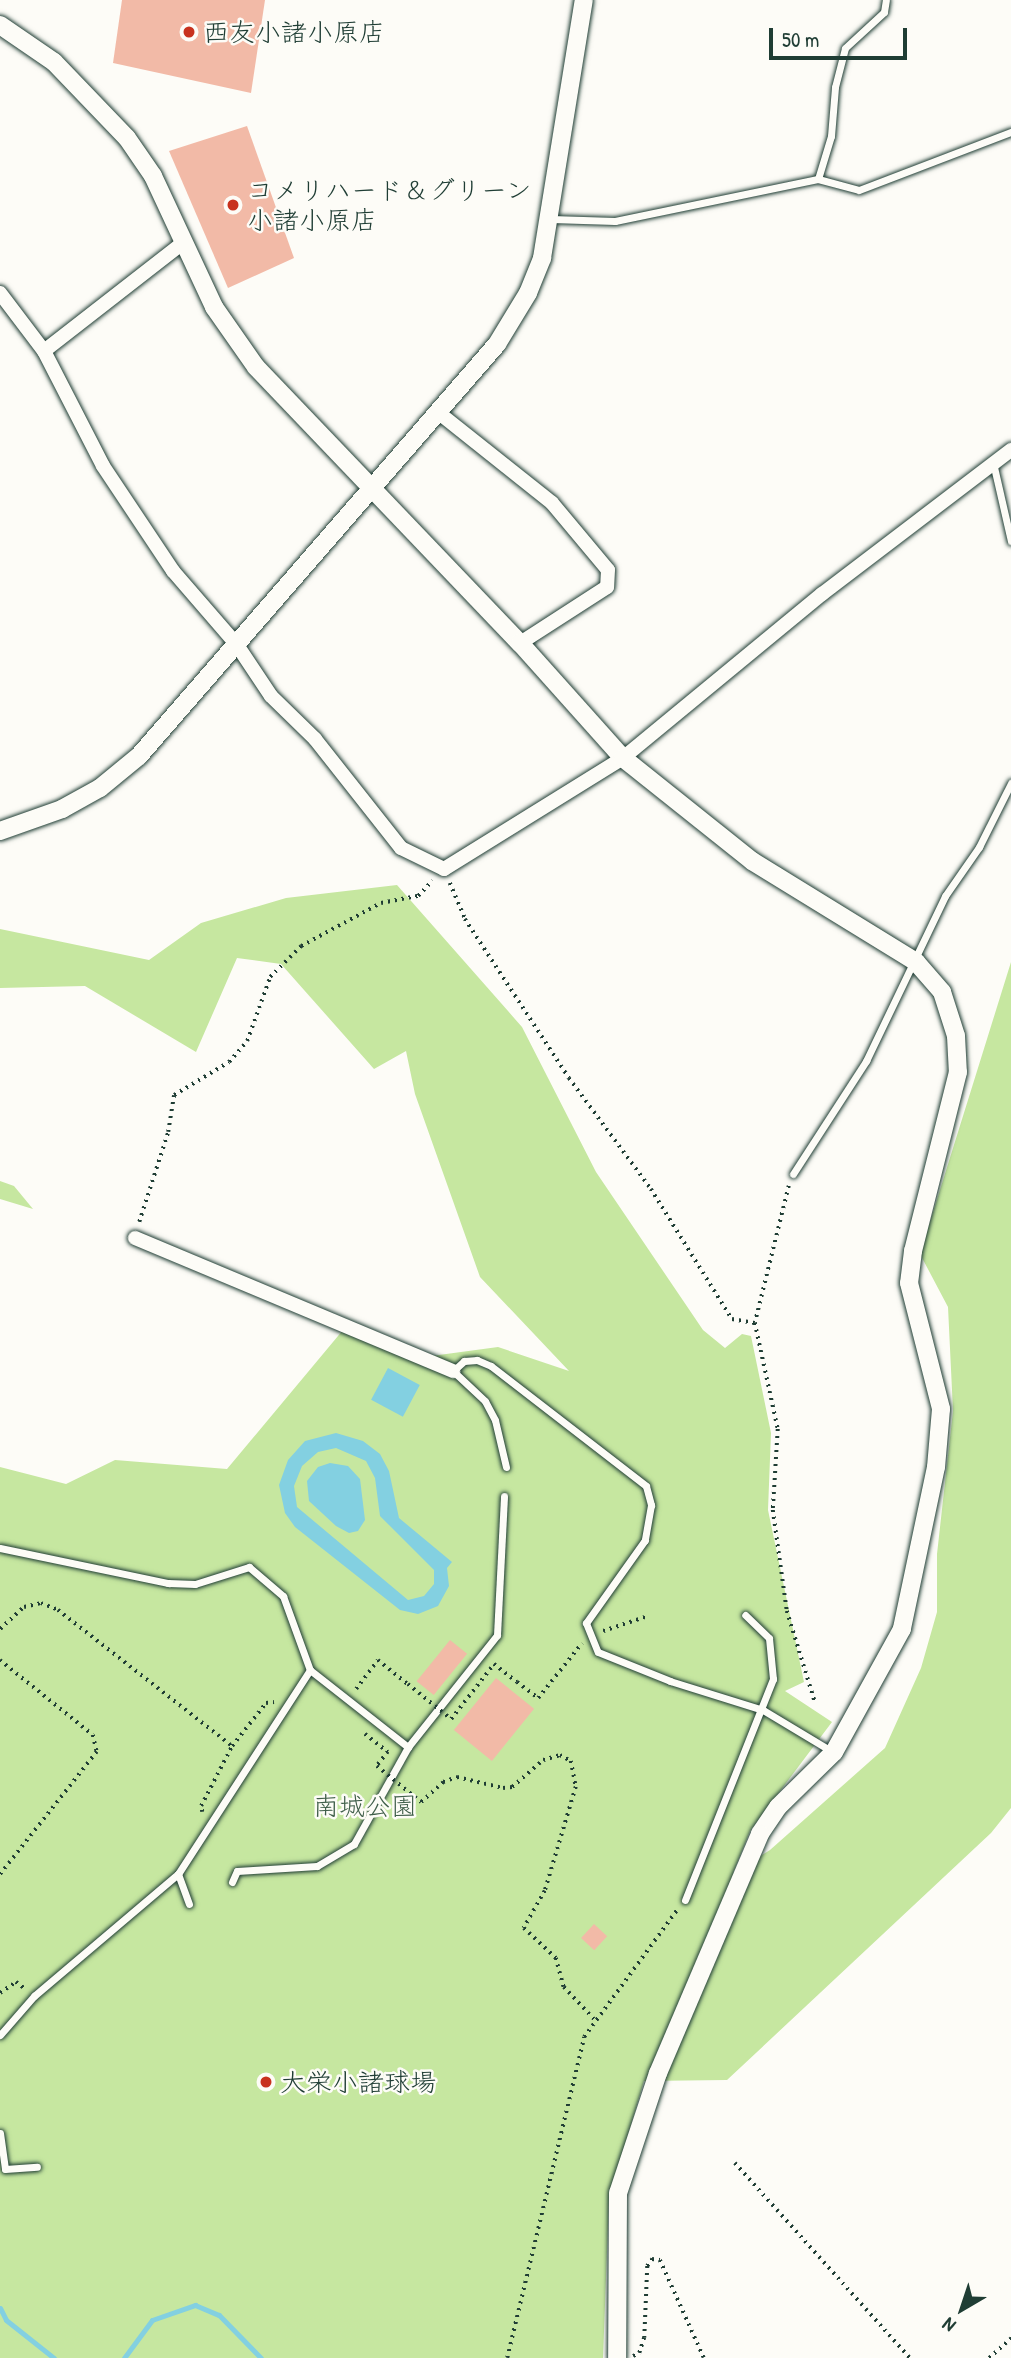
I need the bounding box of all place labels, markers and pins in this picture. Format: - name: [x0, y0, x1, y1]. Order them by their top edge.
- place label: 西友小諸小原店: [203, 16, 385, 48]
- marker: 西友小諸小原店: [181, 24, 197, 40]
- place label: コメリハード＆グリーン 小諸小原店: [247, 174, 533, 235]
- marker: コメリハード＆グリーン 小諸小原店: [225, 197, 241, 213]
- place label: 大栄小諸球場: [280, 2066, 436, 2098]
- marker: 大栄小諸球場: [258, 2074, 274, 2090]

